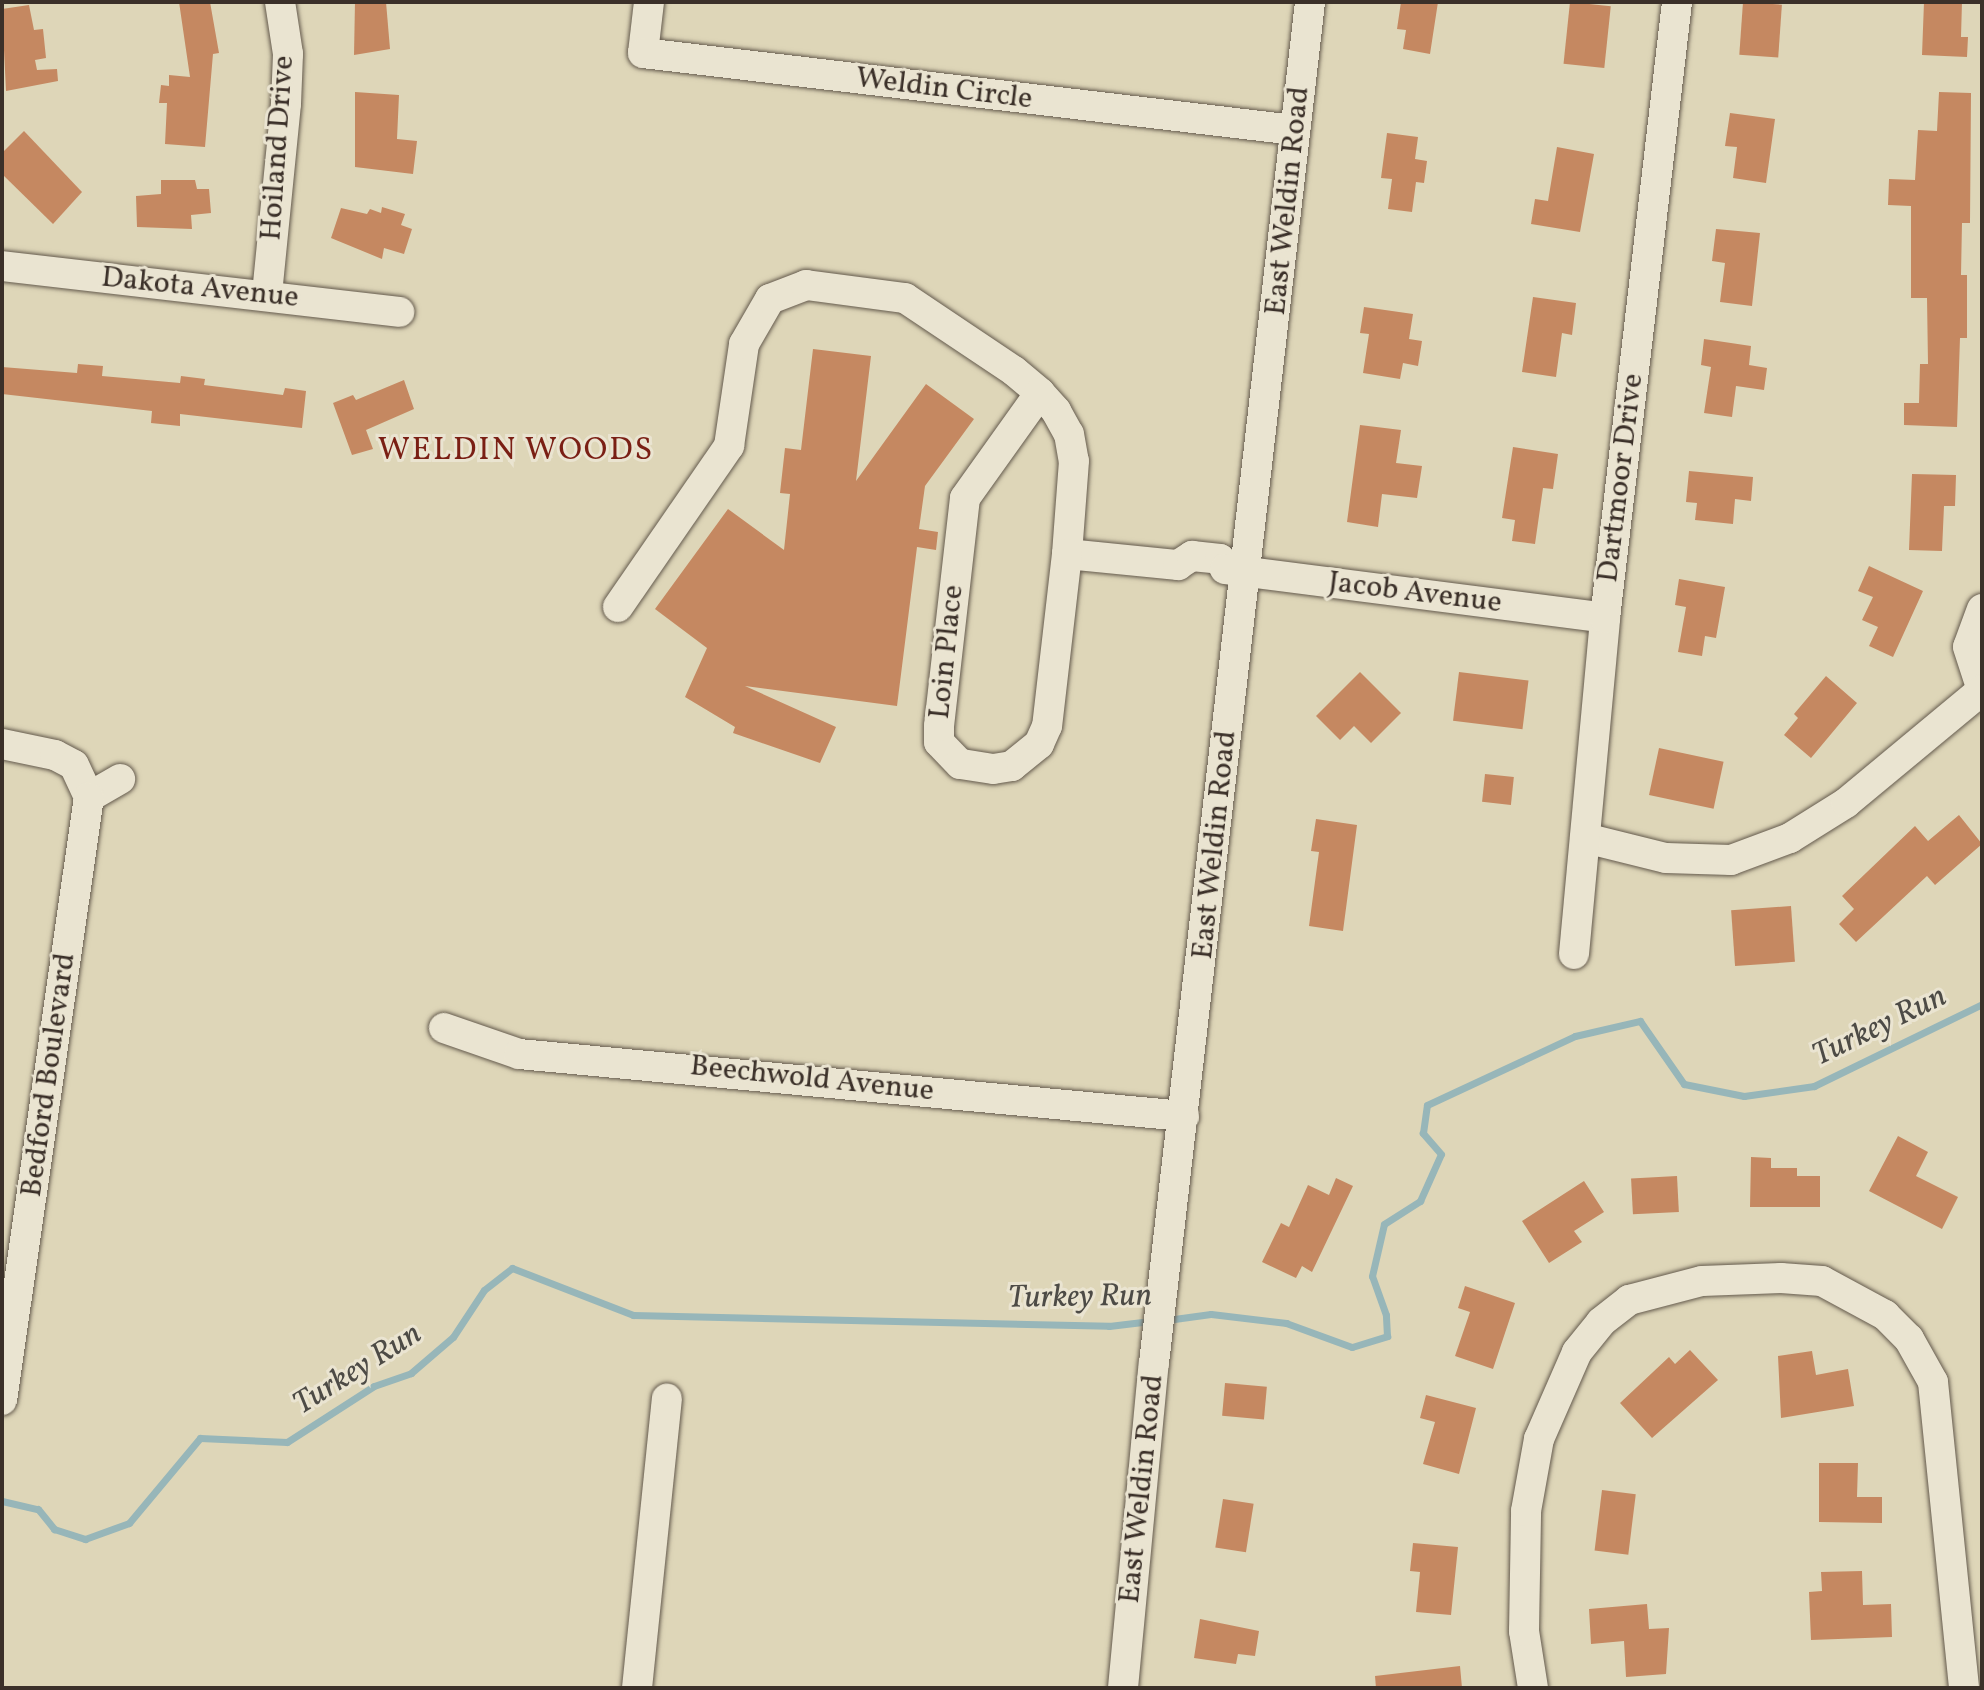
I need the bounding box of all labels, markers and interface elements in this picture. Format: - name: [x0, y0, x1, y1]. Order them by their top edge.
- street label: Hoiland Drive: [254, 54, 302, 242]
- street label: Weldin Circle: [854, 60, 1034, 118]
- street label: East Weldin Road: [1258, 84, 1318, 318]
- street label: Dakota Avenue: [100, 260, 300, 316]
- street label: Dartmoor Drive: [1590, 371, 1652, 585]
- district label: WELDIN WOODS: [377, 432, 655, 470]
- street label: Jacob Avenue: [1326, 565, 1504, 621]
- street label: Loin Place: [922, 583, 972, 721]
- street label: East Weldin Road: [1185, 728, 1245, 962]
- street label: Bedford Boulevard: [14, 951, 84, 1199]
- water label: Turkey Run: [1807, 978, 1953, 1076]
- street label: Beechwold Avenue: [688, 1048, 936, 1110]
- water label: Turkey Run: [1008, 1278, 1152, 1318]
- water label: Turkey Run: [287, 1316, 429, 1424]
- street label: East Weldin Road: [1112, 1372, 1172, 1606]

